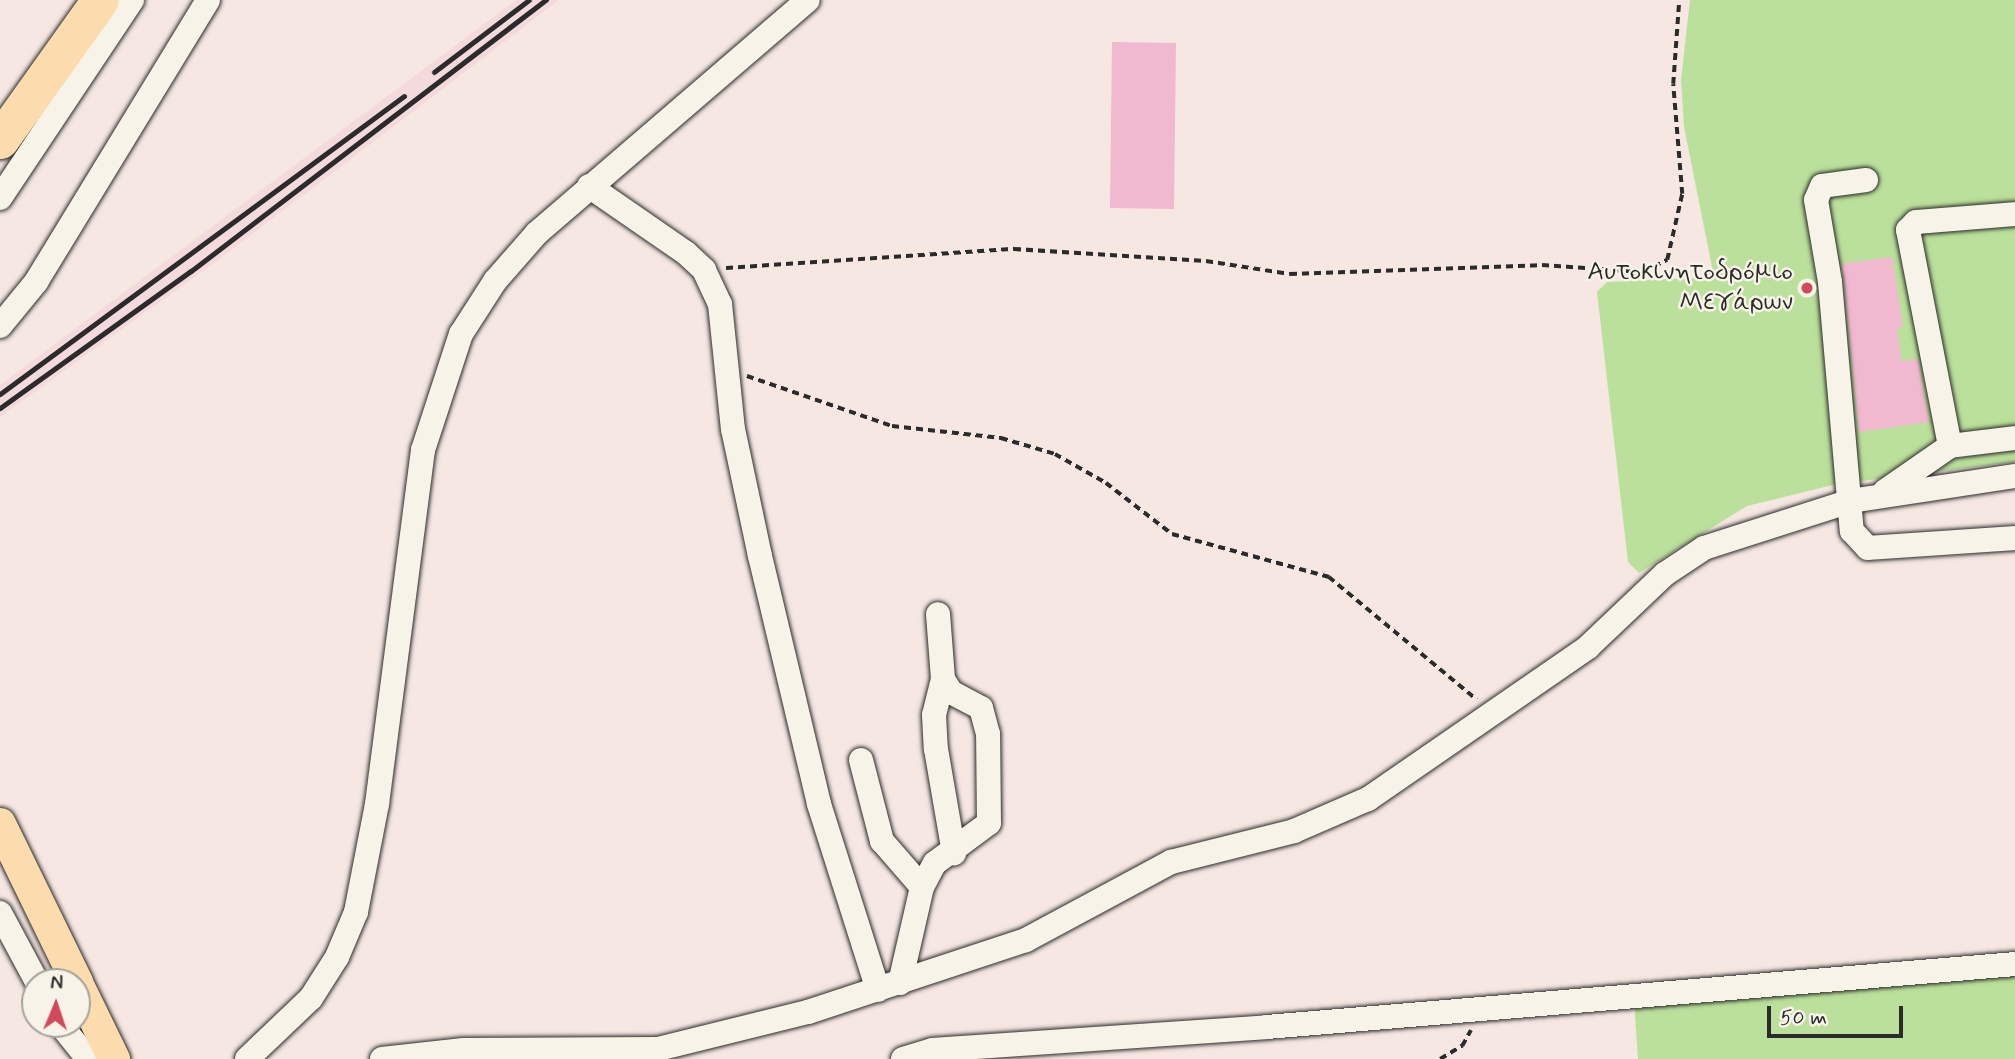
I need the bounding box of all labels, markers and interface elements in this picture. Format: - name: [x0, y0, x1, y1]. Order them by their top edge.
- place label: Αυτοκινητοδρόμιο Μεγάρων: [1587, 257, 1793, 318]
- marker: Αυτοκινητοδρόμιο Μεγάρων: [1799, 280, 1815, 296]
- north arrow: [21, 968, 91, 1038]
- text: N: [50, 971, 63, 996]
- scale bar: [1770, 992, 1906, 1036]
- text: 50 m: [1780, 1004, 1827, 1032]

